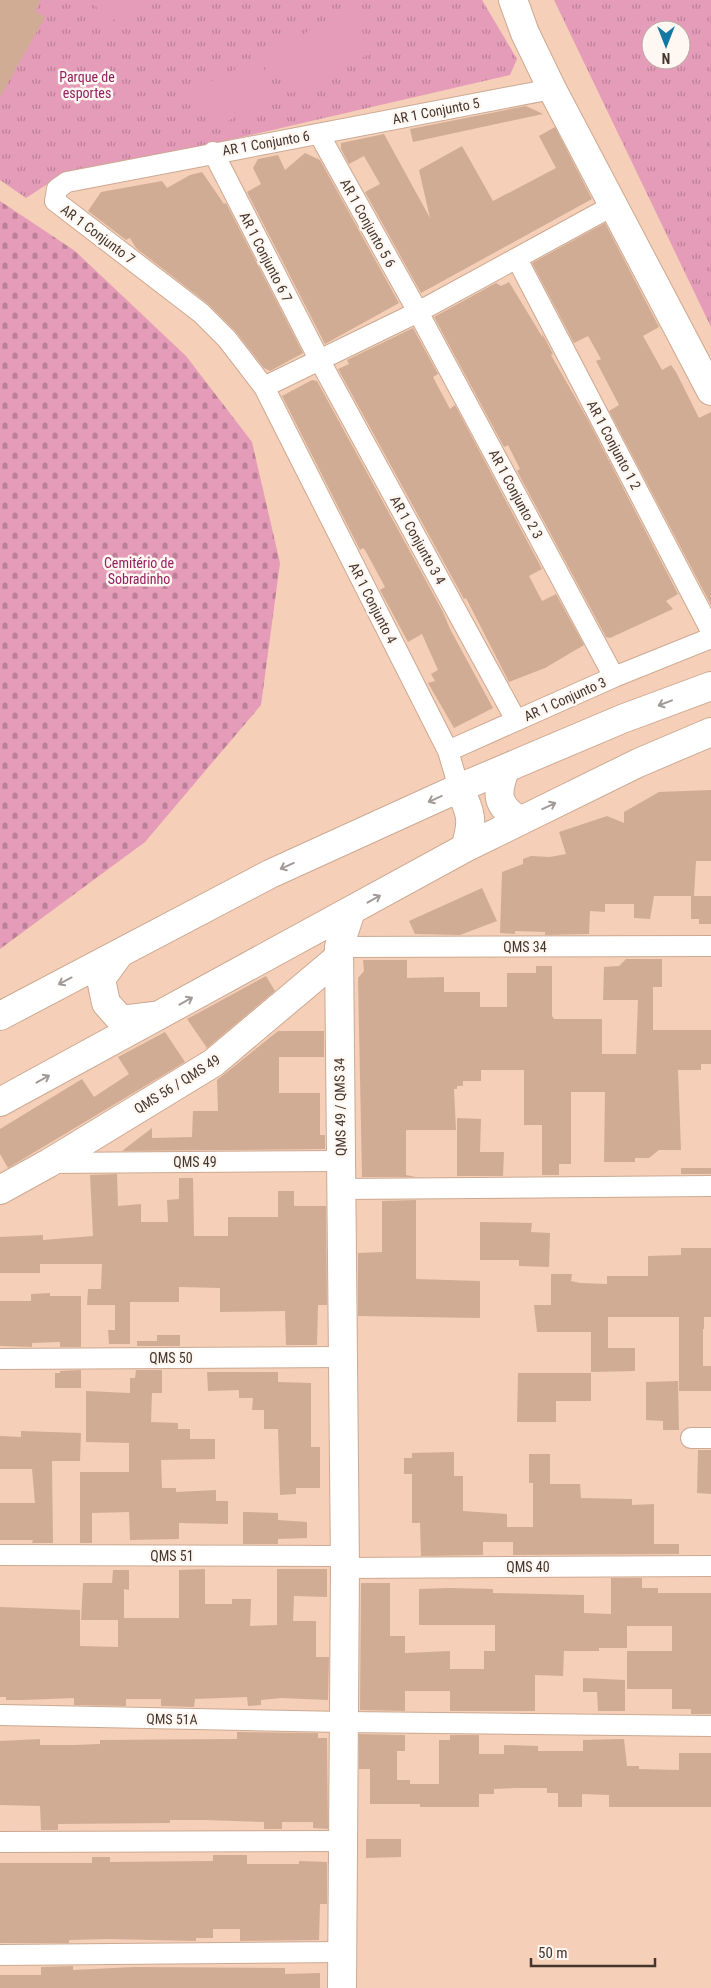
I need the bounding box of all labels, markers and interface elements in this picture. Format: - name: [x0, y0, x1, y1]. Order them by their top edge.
- north arrow: [641, 20, 691, 70]
- text: N: [662, 50, 670, 66]
- park label: Parque de esportes: [59, 69, 115, 101]
- street label: AR 1 Conjunto 5: [391, 95, 481, 127]
- street label: AR 1 Conjunto 6: [221, 127, 311, 159]
- street label: AR 1 Conjunto 5 6: [337, 176, 399, 270]
- street label: AR 1 Conjunto 7: [58, 201, 138, 267]
- street label: AR 1 Conjunto 6 7: [236, 209, 296, 305]
- street label: AR 1 Conjunto 1 2: [584, 398, 644, 492]
- street label: AR 1 Conjunto 2 3: [486, 447, 546, 541]
- street label: AR 1 Conjunto 3 4: [387, 493, 449, 587]
- park label: Cemitério de Sobradinho: [104, 555, 175, 587]
- street label: AR 1 Conjunto 4: [346, 560, 400, 646]
- street label: AR 1 Conjunto 3: [521, 674, 609, 724]
- one-way arrow: [658, 699, 674, 708]
- one-way arrow: [428, 794, 443, 804]
- one-way arrow: [541, 801, 556, 810]
- one-way arrow: [280, 862, 295, 871]
- one-way arrow: [367, 893, 381, 903]
- street label: QMS 34: [503, 939, 547, 955]
- one-way arrow: [58, 977, 73, 987]
- one-way arrow: [178, 996, 192, 1006]
- street label: QMS 56 / QMS 49: [131, 1051, 223, 1117]
- street label: QMS 49 / QMS 34: [331, 1058, 349, 1156]
- one-way arrow: [35, 1074, 50, 1083]
- street label: QMS 49: [173, 1154, 217, 1170]
- street label: QMS 50: [149, 1350, 193, 1366]
- street label: QMS 51: [150, 1548, 194, 1564]
- street label: QMS 40: [506, 1559, 550, 1575]
- street label: QMS 51A: [146, 1711, 198, 1727]
- scale bar: [531, 1936, 655, 1968]
- text: 50 m: [538, 1944, 568, 1962]

